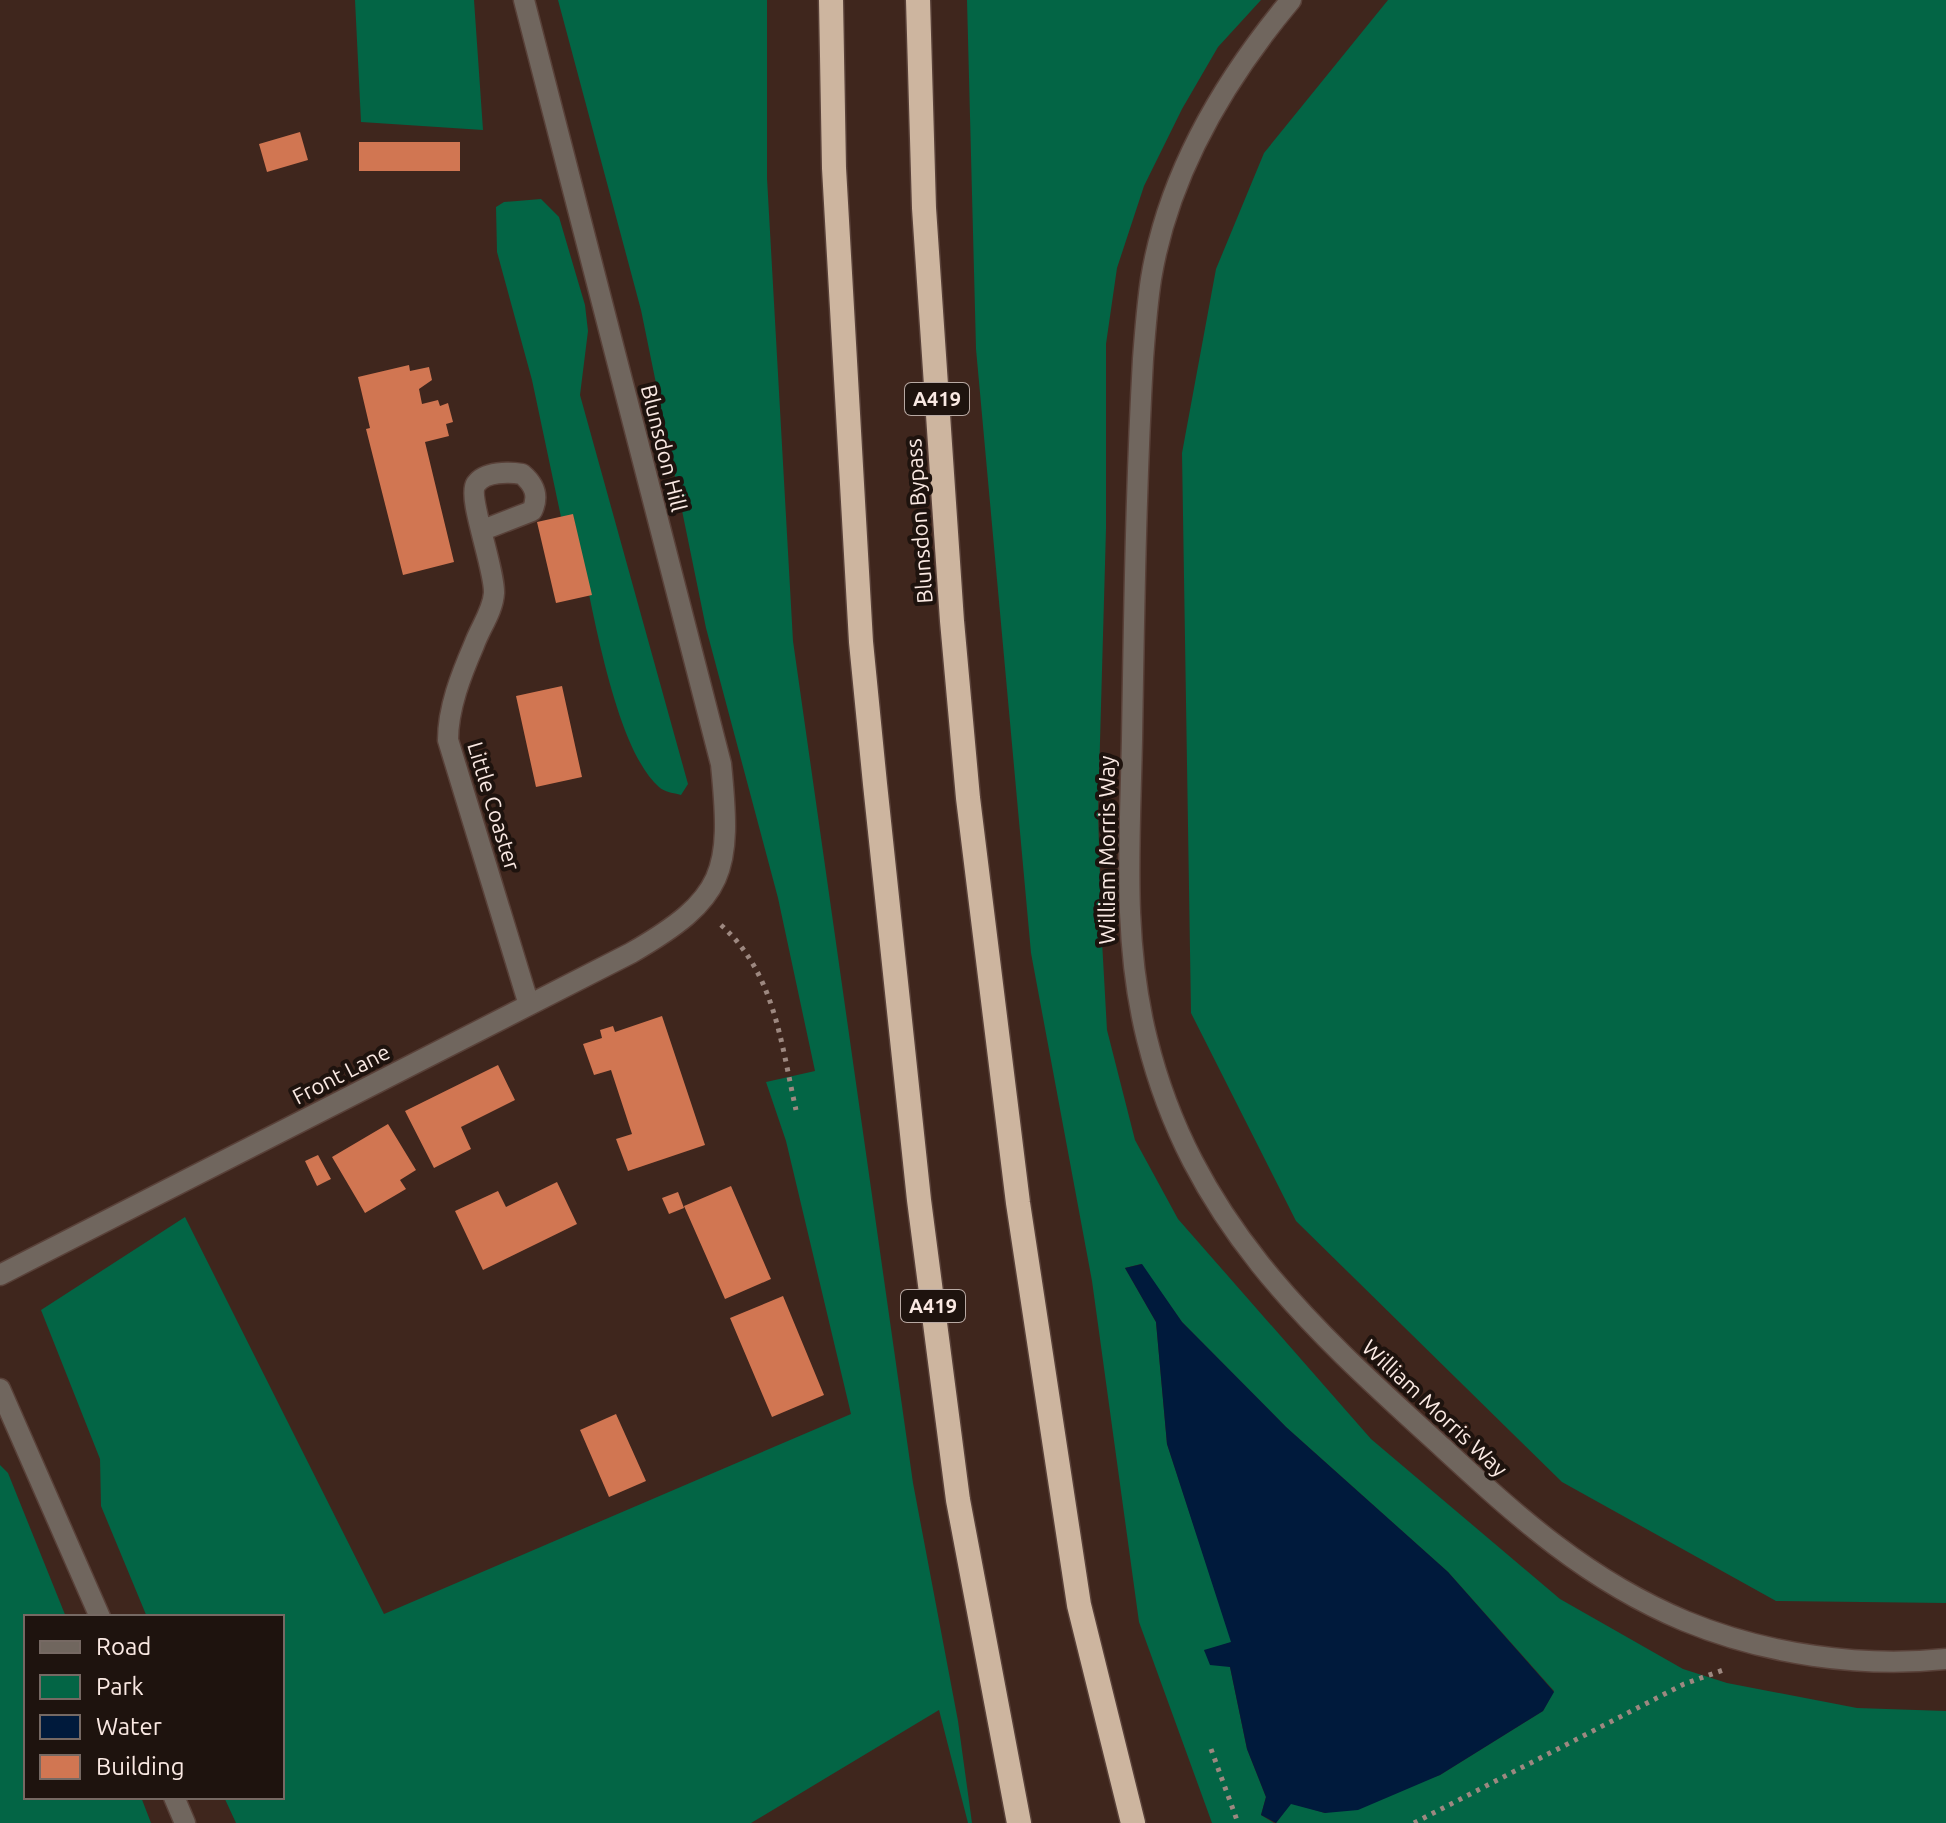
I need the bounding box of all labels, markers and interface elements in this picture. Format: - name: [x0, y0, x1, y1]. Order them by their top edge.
- street label: Blunsdon Hill: [637, 382, 692, 514]
- road number: A419: [905, 383, 969, 415]
- street label: Blunsdon Bypass: [900, 438, 937, 604]
- street label: Little Coaster: [463, 739, 526, 874]
- street label: William Morris Way: [1094, 755, 1119, 944]
- street label: Front Lane: [288, 1038, 394, 1109]
- road number: A419: [901, 1290, 965, 1322]
- street label: William Morris Way: [1358, 1334, 1513, 1481]
- legend: [24, 1615, 284, 1799]
- text: Road: [96, 1633, 151, 1660]
- text: Park: [96, 1673, 144, 1700]
- text: Water: [96, 1713, 162, 1740]
- text: Building: [96, 1753, 184, 1780]

